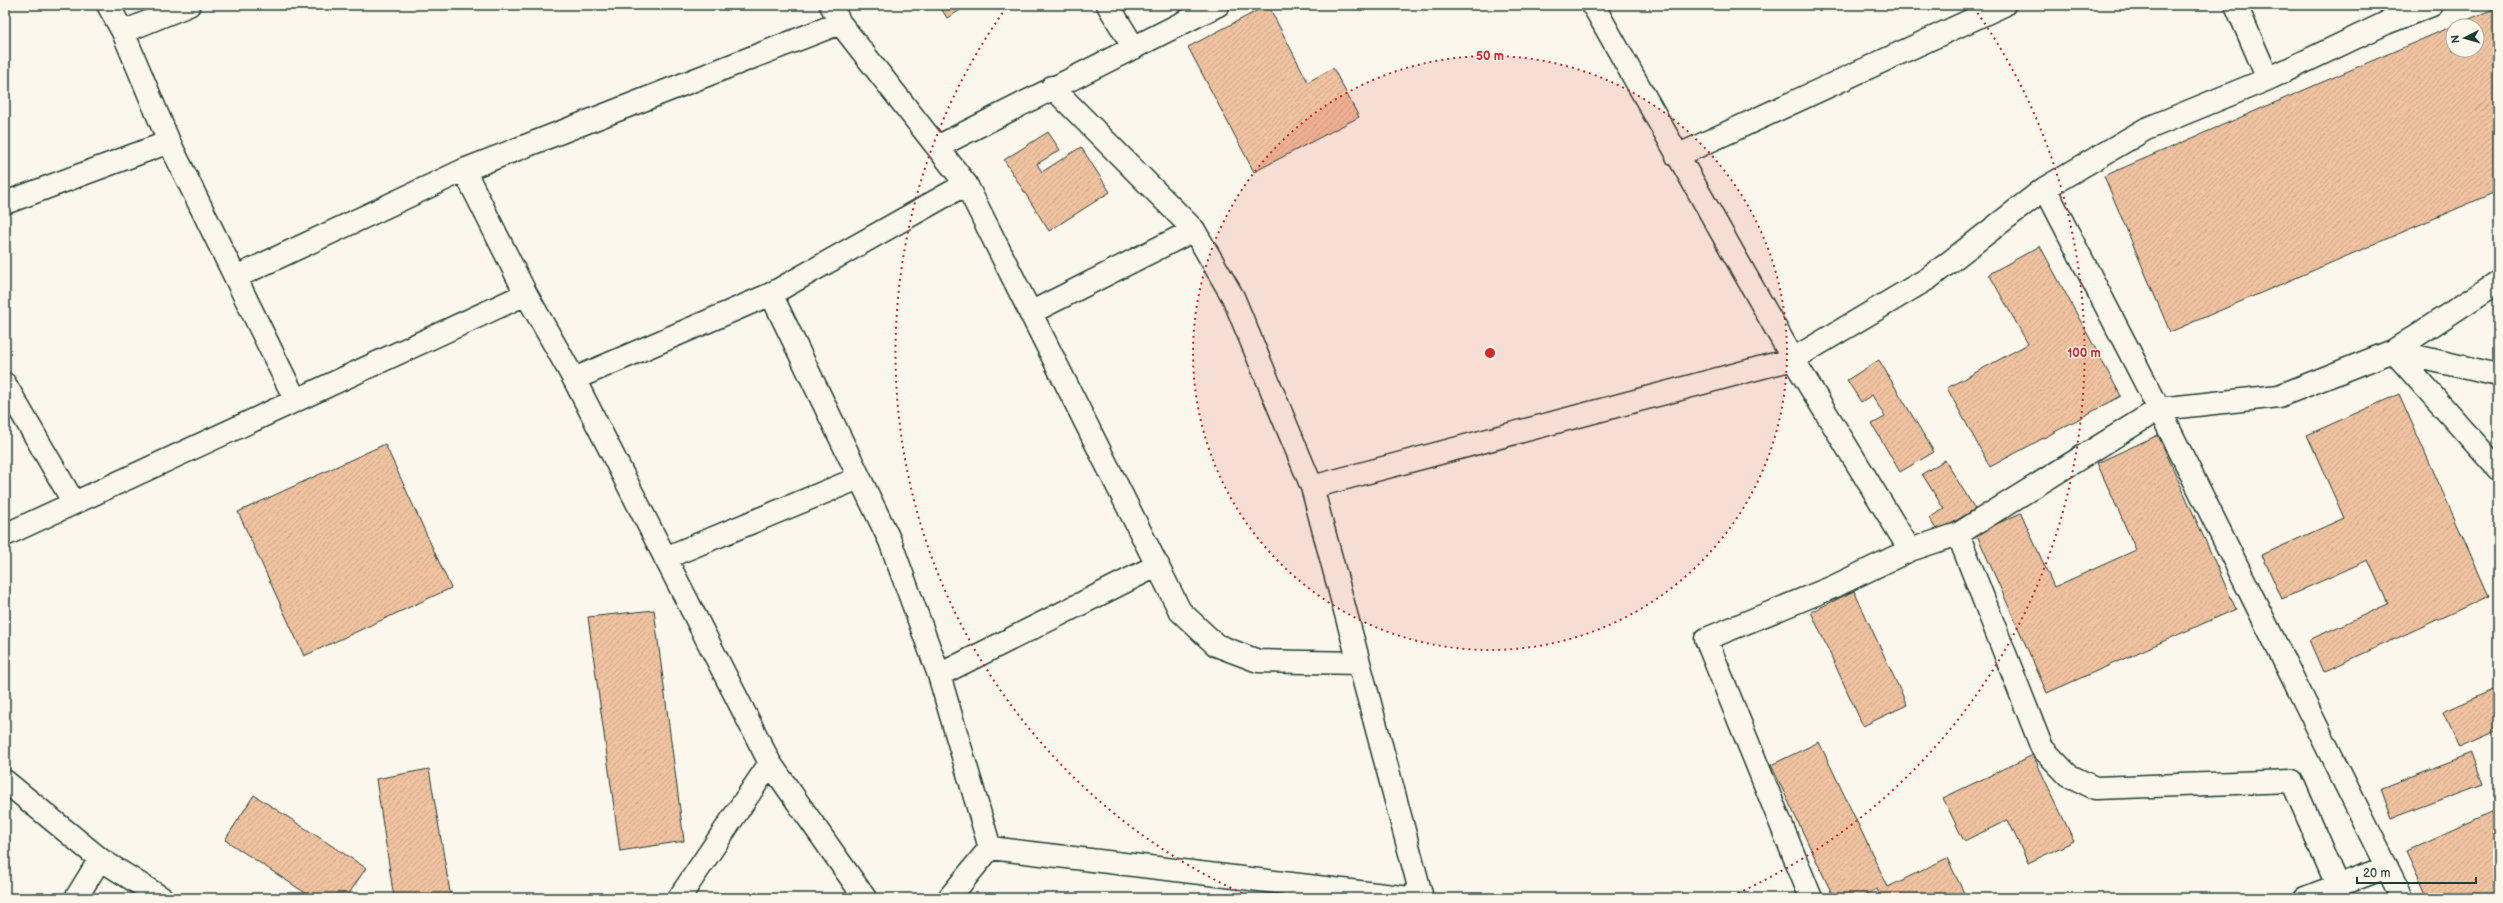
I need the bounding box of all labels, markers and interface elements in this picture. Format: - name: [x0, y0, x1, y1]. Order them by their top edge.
- north arrow: [2445, 18, 2485, 58]
- text: N: [2449, 34, 2462, 44]
- text: 50 m: [1476, 49, 1504, 64]
- centre of rings: [1483, 346, 1497, 360]
- text: 100 m: [2067, 346, 2101, 361]
- scale bar: [2357, 859, 2476, 885]
- text: 20 m: [2363, 866, 2390, 881]

